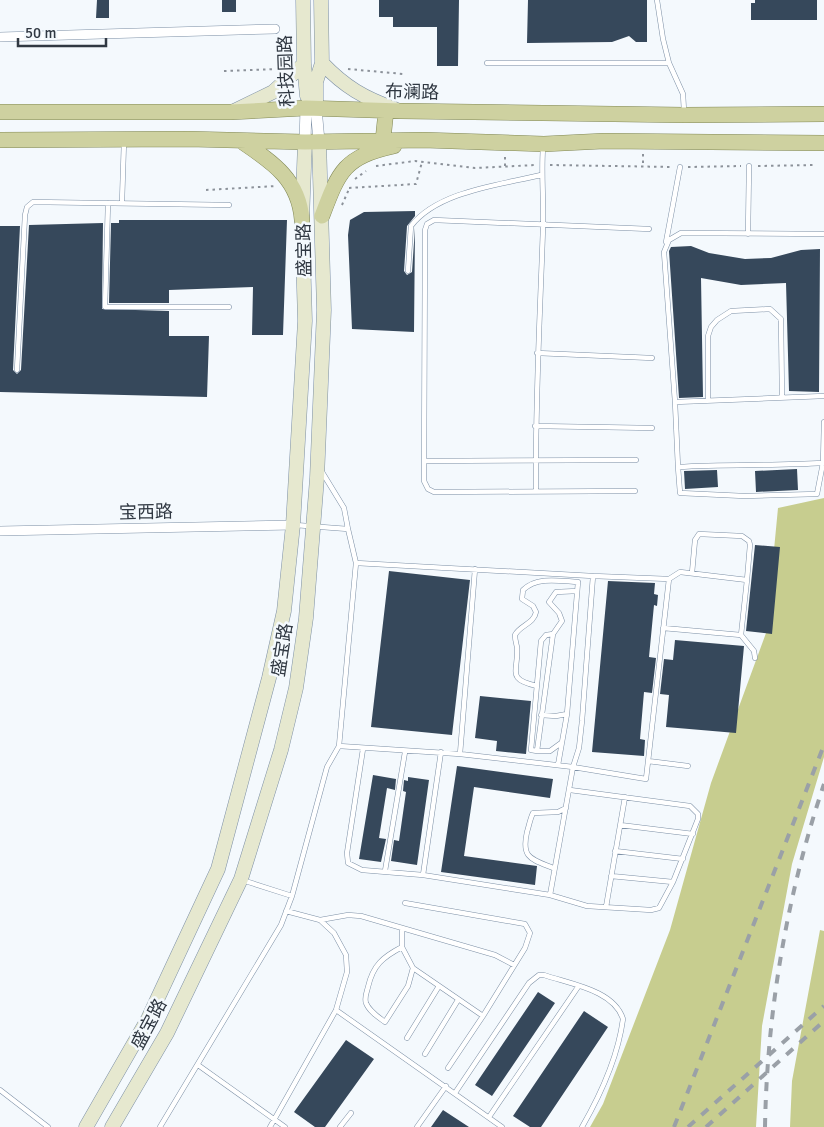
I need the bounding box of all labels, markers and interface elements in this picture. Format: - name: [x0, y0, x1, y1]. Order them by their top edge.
- scale bar: [18, 15, 105, 47]
- text: 50 m: [25, 24, 56, 42]
- street label: 科技园路: [274, 35, 298, 107]
- street label: 布澜路: [385, 81, 439, 103]
- street label: 盛宝路: [293, 223, 315, 277]
- street label: 宝西路: [119, 501, 173, 523]
- street label: 盛宝路: [267, 622, 297, 678]
- street label: 盛宝路: [127, 995, 171, 1053]

